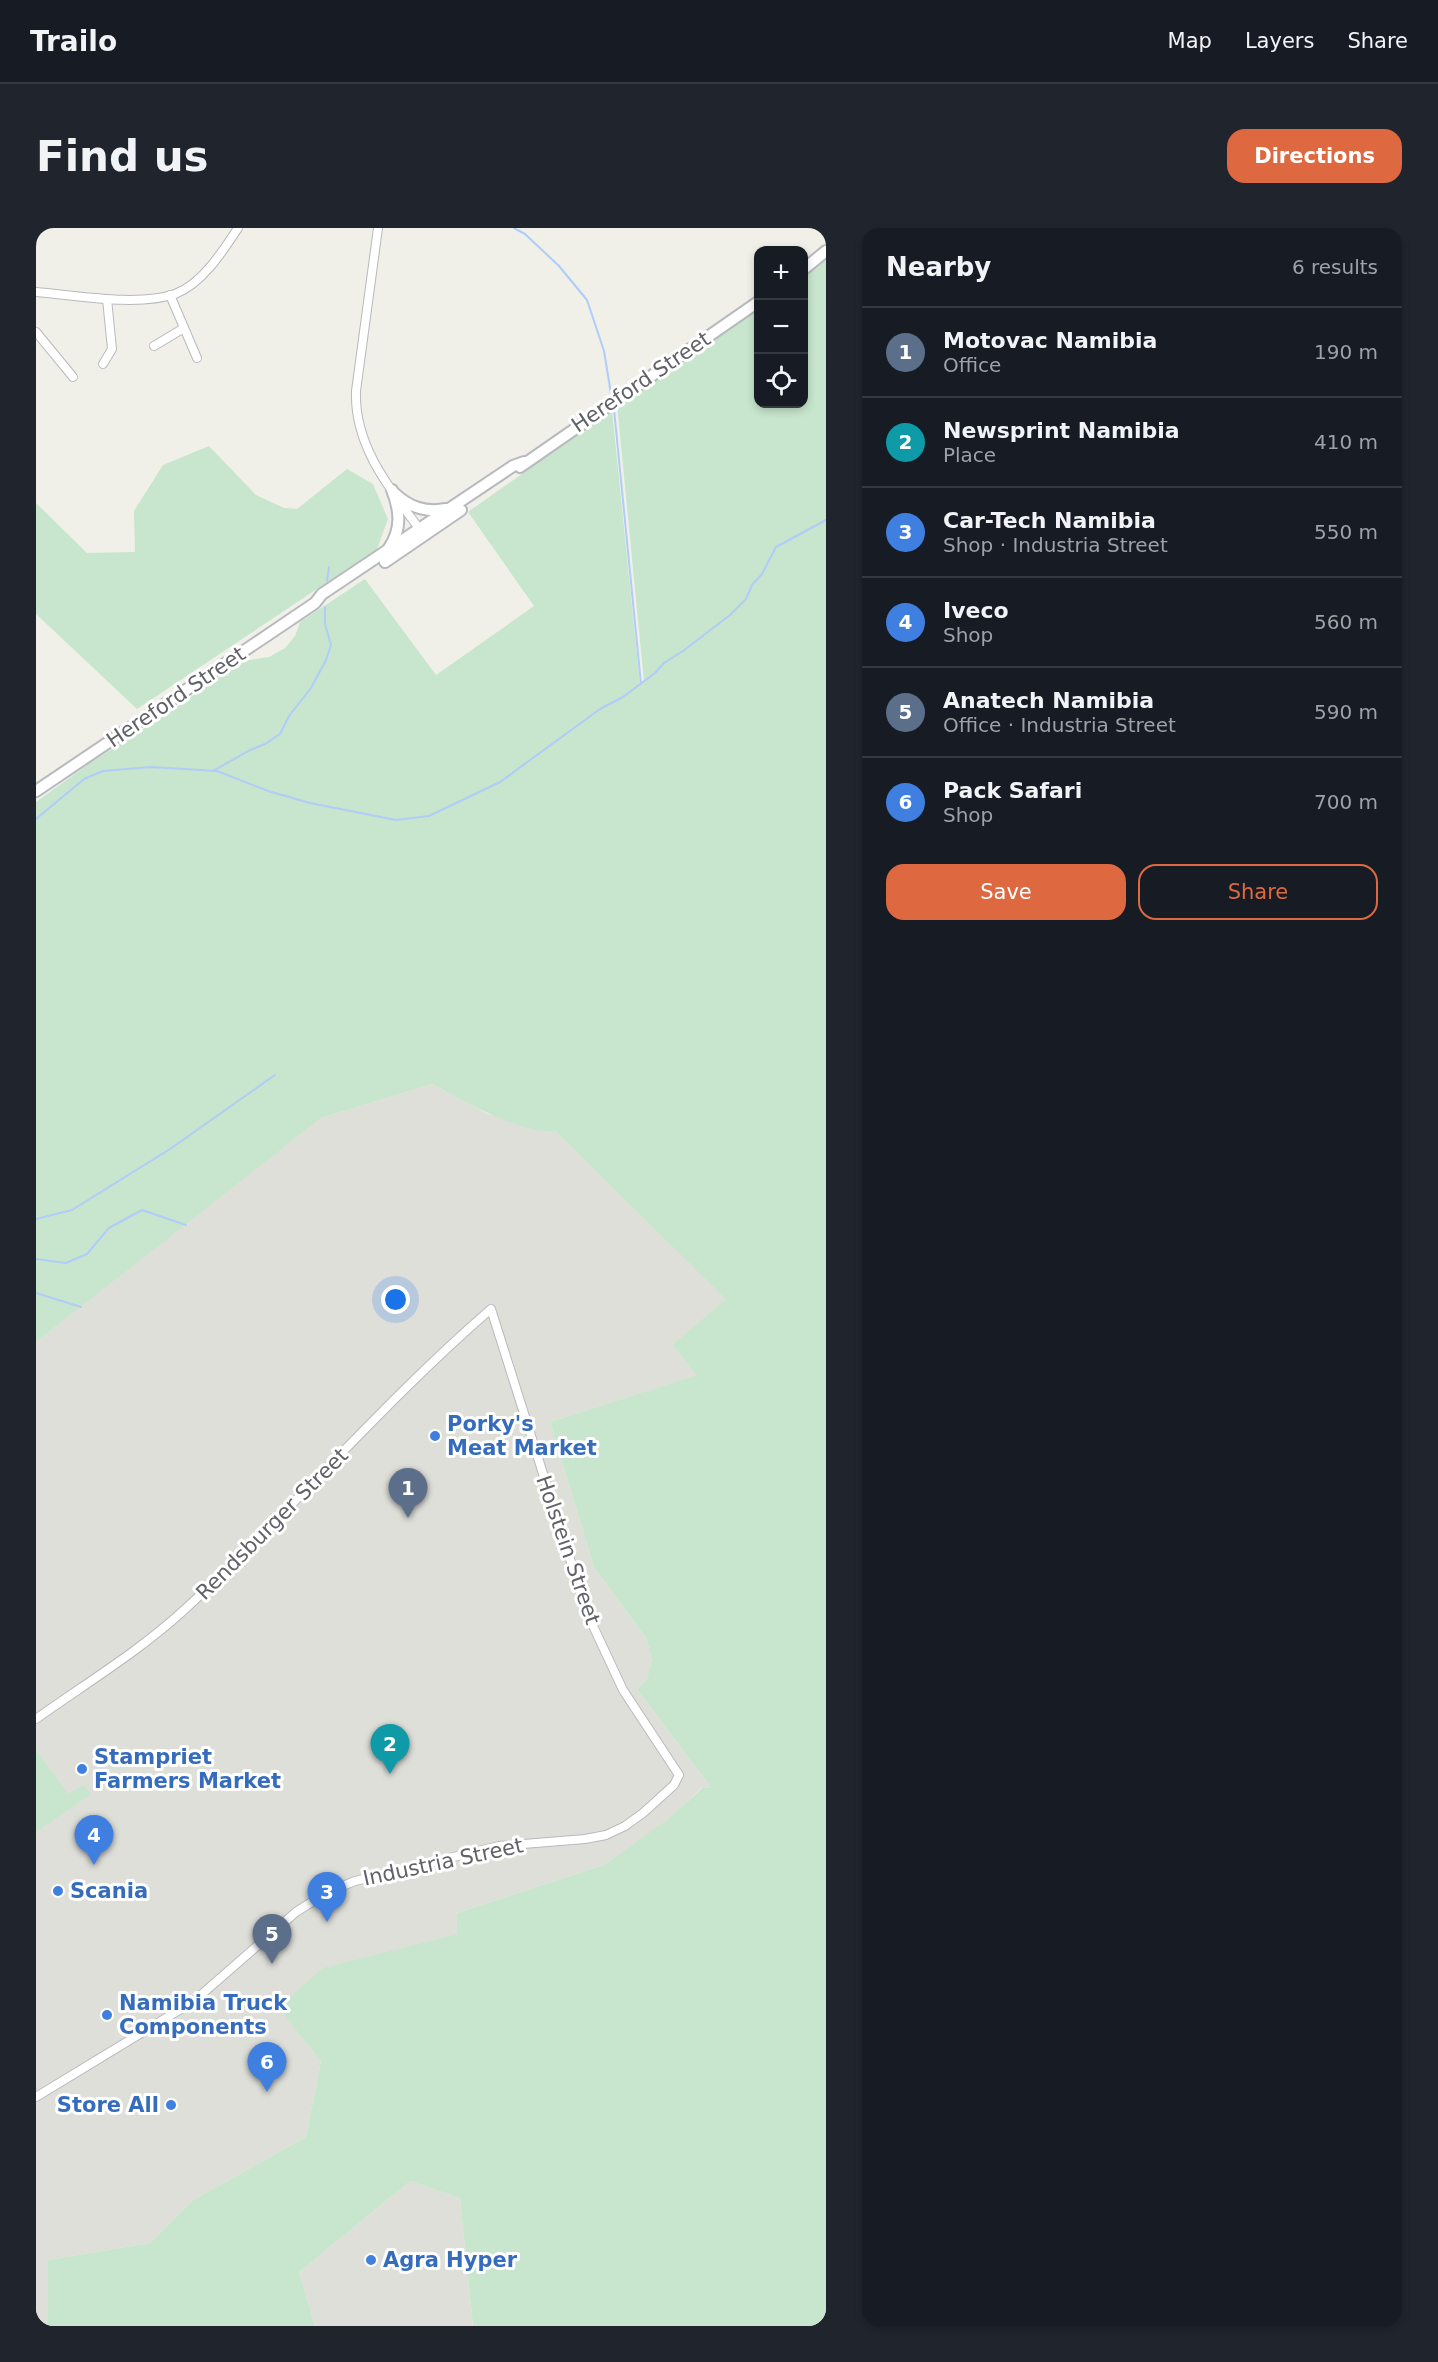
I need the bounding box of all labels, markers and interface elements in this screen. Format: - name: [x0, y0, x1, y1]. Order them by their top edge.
- text: Trailo: [30, 25, 117, 58]
- text: Map: [1168, 29, 1212, 53]
- text: Layers: [1245, 29, 1314, 53]
- text: Share: [1347, 29, 1408, 53]
- button: Directions: [1227, 129, 1402, 183]
- text: Find us: [36, 132, 209, 181]
- map controls: [754, 246, 808, 408]
- button: +: [754, 246, 808, 300]
- text: Nearby: [886, 252, 991, 282]
- text: 6 results: [1292, 255, 1378, 279]
- button: −: [754, 300, 808, 354]
- street label: Hereford Street: [567, 327, 715, 437]
- text: Motovac Namibia: [943, 328, 1157, 353]
- text: 1: [899, 340, 912, 364]
- text: 190 m: [1314, 340, 1378, 364]
- text: Office: [943, 353, 1001, 377]
- button: locate: [754, 354, 808, 408]
- text: Newsprint Namibia: [943, 418, 1180, 443]
- text: 2: [899, 430, 912, 454]
- text: 410 m: [1314, 430, 1378, 454]
- text: Place: [943, 443, 996, 467]
- text: Car-Tech Namibia: [943, 508, 1156, 533]
- text: 3: [899, 520, 912, 544]
- text: 550 m: [1314, 520, 1378, 544]
- text: Shop · Industria Street: [943, 533, 1168, 557]
- text: Iveco: [943, 598, 1009, 623]
- text: 4: [899, 610, 912, 634]
- text: 560 m: [1314, 610, 1378, 634]
- text: Shop: [943, 623, 993, 647]
- street label: Hereford Street: [102, 642, 250, 752]
- text: Anatech Namibia: [943, 688, 1154, 713]
- text: 5: [899, 700, 912, 724]
- text: 590 m: [1314, 700, 1378, 724]
- text: Office · Industria Street: [943, 713, 1176, 737]
- text: Pack Safari: [943, 778, 1082, 803]
- text: 6: [899, 790, 912, 814]
- text: 700 m: [1314, 790, 1378, 814]
- text: Shop: [943, 803, 993, 827]
- button: Save: [886, 864, 1126, 920]
- button: Share: [1138, 864, 1378, 920]
- your location: [381, 1285, 410, 1314]
- place label: Porky's Meat Market: [447, 1412, 597, 1460]
- marker: Porky's Meat Market: [428, 1429, 442, 1443]
- street label: Rendsburger Street: [191, 1443, 353, 1605]
- pin: 1: [388, 1468, 428, 1518]
- street label: Holstein Street: [531, 1472, 605, 1628]
- pin: 2: [370, 1724, 410, 1774]
- place label: Stampriet Farmers Market: [94, 1745, 281, 1793]
- marker: Stampriet Farmers Market: [75, 1762, 89, 1776]
- pin: 4: [74, 1816, 114, 1865]
- street label: Industria Street: [361, 1833, 525, 1891]
- pin: 3: [308, 1872, 346, 1922]
- place label: Scania: [70, 1879, 148, 1903]
- marker: Scania: [51, 1884, 65, 1898]
- pin: 5: [252, 1914, 292, 1964]
- place label: Namibia Truck Components: [119, 1991, 288, 2039]
- marker: Namibia Truck Components: [100, 2008, 114, 2022]
- pin: 6: [248, 2042, 286, 2092]
- place label: Store All: [57, 2093, 159, 2117]
- marker: Store All: [164, 2098, 178, 2112]
- place label: Agra Hyper: [383, 2248, 518, 2272]
- marker: Agra Hyper: [364, 2253, 378, 2267]

